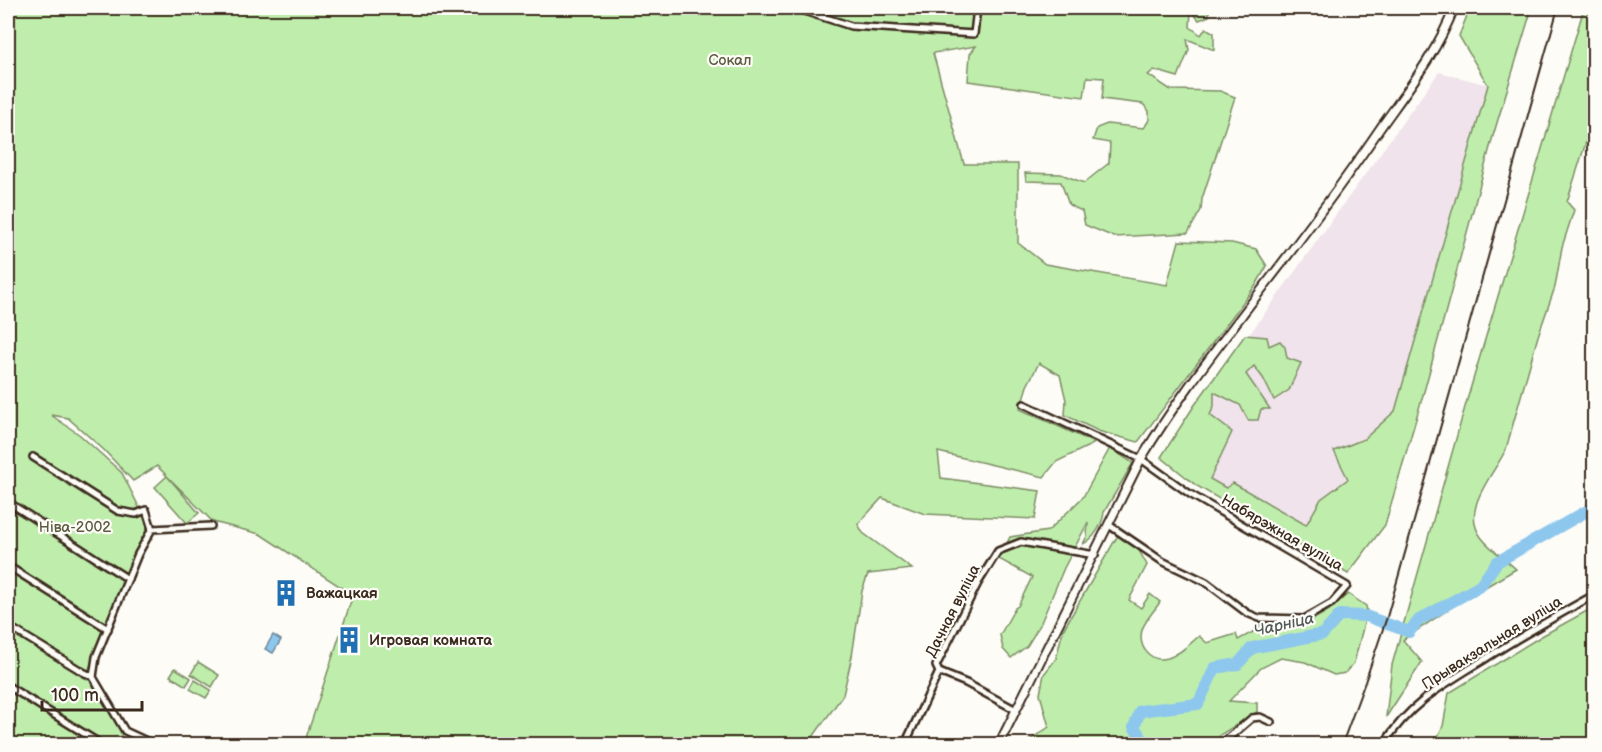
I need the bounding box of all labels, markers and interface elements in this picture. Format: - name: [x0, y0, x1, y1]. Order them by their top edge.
- park label: Сокал: [708, 51, 752, 70]
- street label: Набярэжная вуліца: [1218, 490, 1346, 576]
- park label: Ніва-2002: [39, 518, 111, 537]
- street label: Дачная вуліца: [921, 561, 985, 661]
- building icon: Важацкая: [271, 578, 301, 608]
- place label: Важацкая: [306, 584, 378, 603]
- street label: Прывакзальная вуліца: [1418, 592, 1566, 694]
- water label: Чарніца: [1252, 609, 1316, 641]
- building icon: Игровая комната: [334, 625, 364, 655]
- place label: Игровая комната: [369, 631, 492, 650]
- scale bar: [42, 674, 142, 712]
- text: 100 m: [51, 685, 99, 706]

